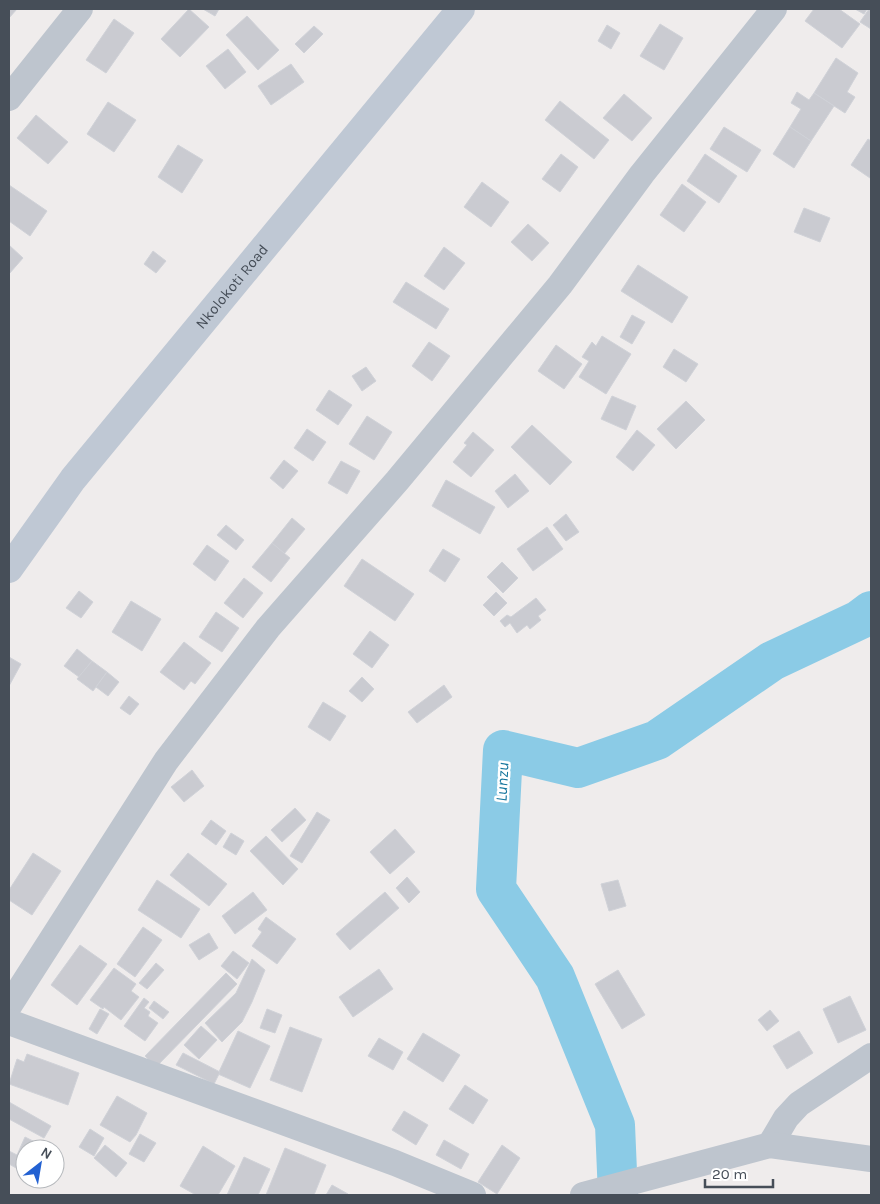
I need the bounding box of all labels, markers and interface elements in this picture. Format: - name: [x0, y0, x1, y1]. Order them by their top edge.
- street label: Nkolokoti Road: [192, 241, 272, 332]
- water label: Lunzu: [491, 762, 513, 802]
- north arrow: [15, 1139, 65, 1189]
- text: N: [38, 1143, 55, 1163]
- scale bar: [705, 1156, 772, 1188]
- text: 20 m: [712, 1165, 747, 1183]

